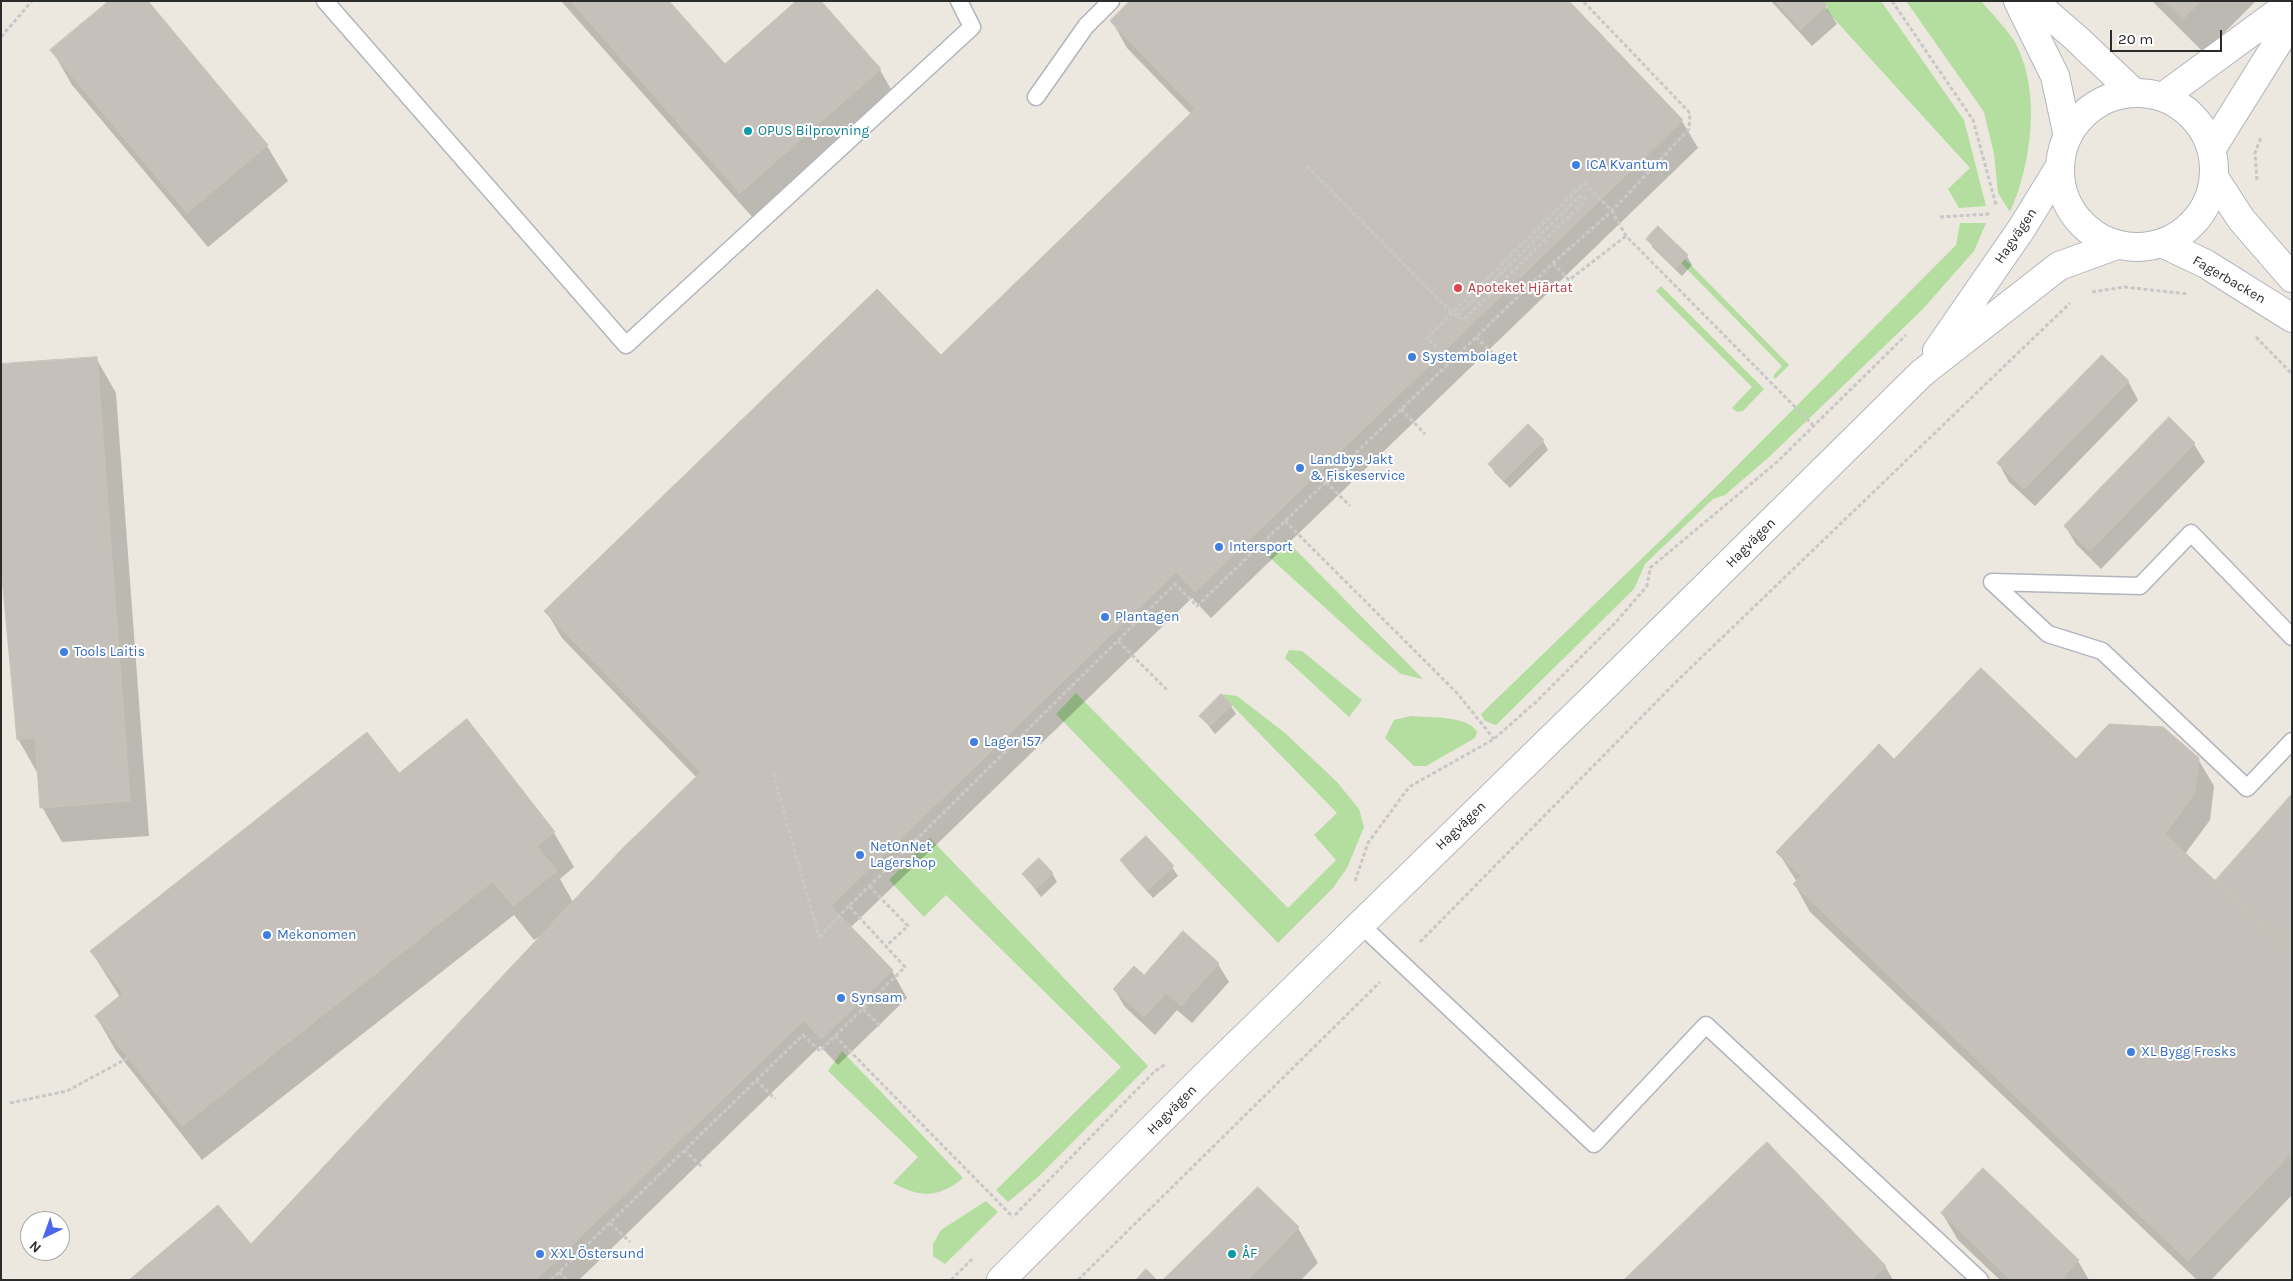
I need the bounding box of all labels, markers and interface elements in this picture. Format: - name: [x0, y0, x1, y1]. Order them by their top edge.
- scale bar: [2113, 20, 2226, 52]
- text: 20 m: [2118, 30, 2153, 48]
- place label: OPUS Bilprovning: [758, 123, 869, 139]
- marker: OPUS Bilprovning: [742, 125, 754, 137]
- place label: ICA Kvantum: [1586, 157, 1668, 173]
- marker: ICA Kvantum: [1570, 159, 1582, 171]
- street label: Hagvägen: [1991, 205, 2041, 267]
- street label: Fagerbacken: [2189, 252, 2269, 308]
- place label: Apoteket Hjärtat: [1468, 280, 1573, 296]
- marker: Apoteket Hjärtat: [1452, 282, 1464, 294]
- place label: Systembolaget: [1422, 349, 1518, 365]
- marker: Systembolaget: [1406, 351, 1418, 363]
- place label: Landbys Jakt & Fiskeservice: [1310, 452, 1405, 484]
- marker: Landbys Jakt & Fiskeservice: [1294, 462, 1306, 474]
- street label: Hagvägen: [1723, 515, 1779, 571]
- place label: Intersport: [1229, 539, 1292, 555]
- marker: Intersport: [1213, 541, 1225, 553]
- place label: Plantagen: [1115, 609, 1179, 625]
- marker: Plantagen: [1099, 611, 1111, 623]
- place label: Tools Laitis: [74, 644, 145, 660]
- marker: Tools Laitis: [58, 646, 70, 658]
- place label: Lager 157: [984, 734, 1041, 750]
- marker: Lager 157: [968, 736, 980, 748]
- street label: Hagvägen: [1432, 798, 1490, 854]
- place label: NetOnNet Lagershop: [870, 839, 936, 872]
- marker: NetOnNet Lagershop: [854, 849, 866, 861]
- place label: Mekonomen: [277, 927, 356, 943]
- marker: Mekonomen: [261, 929, 273, 941]
- place label: Synsam: [851, 990, 903, 1006]
- marker: Synsam: [835, 992, 847, 1004]
- place label: XL Bygg Fresks: [2141, 1044, 2236, 1060]
- marker: XL Bygg Fresks: [2125, 1046, 2137, 1058]
- street label: Hagvägen: [1144, 1082, 1200, 1138]
- north arrow: [20, 1211, 70, 1261]
- text: N: [26, 1237, 45, 1256]
- place label: XXL Östersund: [550, 1246, 644, 1262]
- place label: ÅF: [1242, 1246, 1257, 1262]
- marker: XXL Östersund: [534, 1248, 546, 1260]
- marker: ÅF: [1226, 1248, 1238, 1260]

